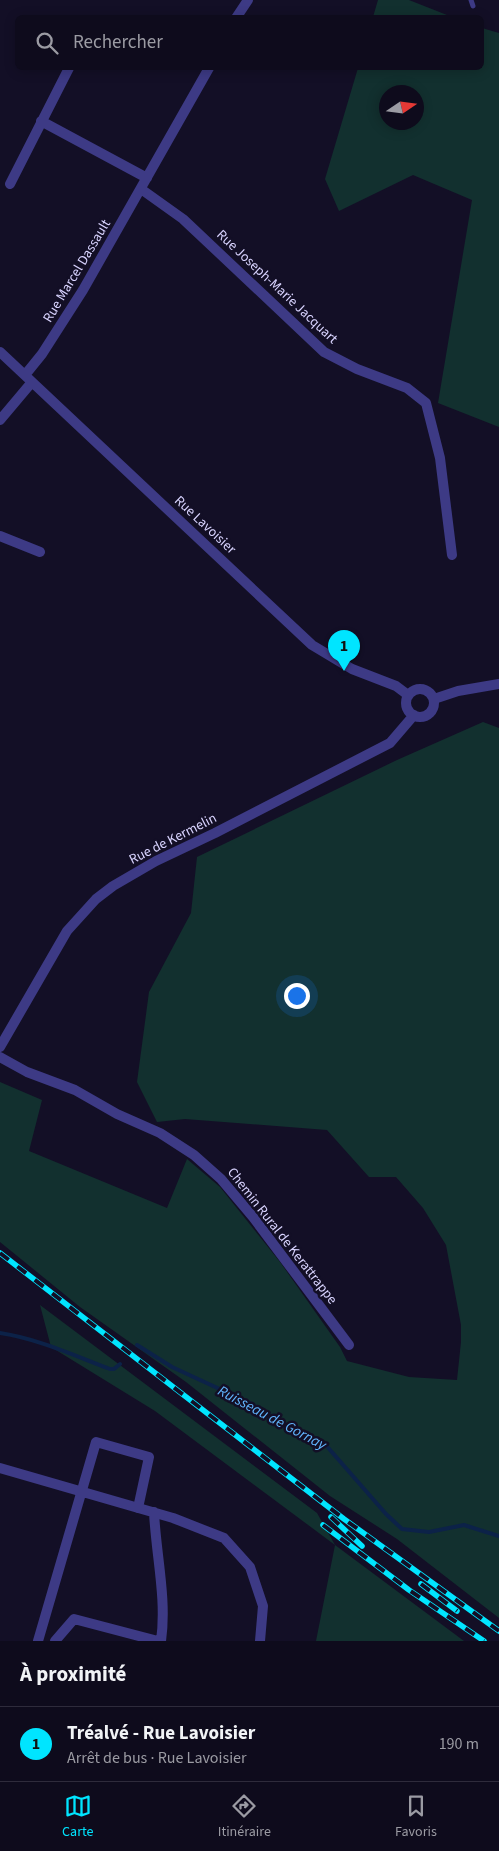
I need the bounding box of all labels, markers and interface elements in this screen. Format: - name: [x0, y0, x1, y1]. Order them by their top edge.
- search box: [15, 15, 484, 70]
- icon: search: [33, 29, 61, 57]
- text: Rechercher: [73, 29, 163, 56]
- north arrow: [379, 85, 424, 130]
- street label: Rue Marcel Dassault: [38, 215, 116, 326]
- street label: Rue Joseph-Marie Jacquart: [212, 225, 342, 349]
- street label: Rue Lavoisier: [170, 491, 240, 559]
- pin: 1: [328, 630, 360, 671]
- street label: Rue de Kermelin: [126, 808, 220, 870]
- your location: [284, 983, 310, 1009]
- street label: Chemin Rural de Kerattrappe: [222, 1163, 342, 1309]
- water label: Ruisseau de Gornay: [214, 1380, 331, 1456]
- text: À proximité: [20, 1659, 126, 1689]
- text: Tréalvé - Rue Lavoisier: [67, 1720, 255, 1747]
- text: 1: [32, 1733, 40, 1755]
- text: 190 m: [439, 1733, 479, 1755]
- text: Arrêt de bus · Rue Lavoisier: [67, 1747, 247, 1769]
- tab: Carte: [62, 1792, 94, 1842]
- tab: Itinéraire: [218, 1792, 271, 1842]
- tab: Favoris: [395, 1792, 437, 1842]

